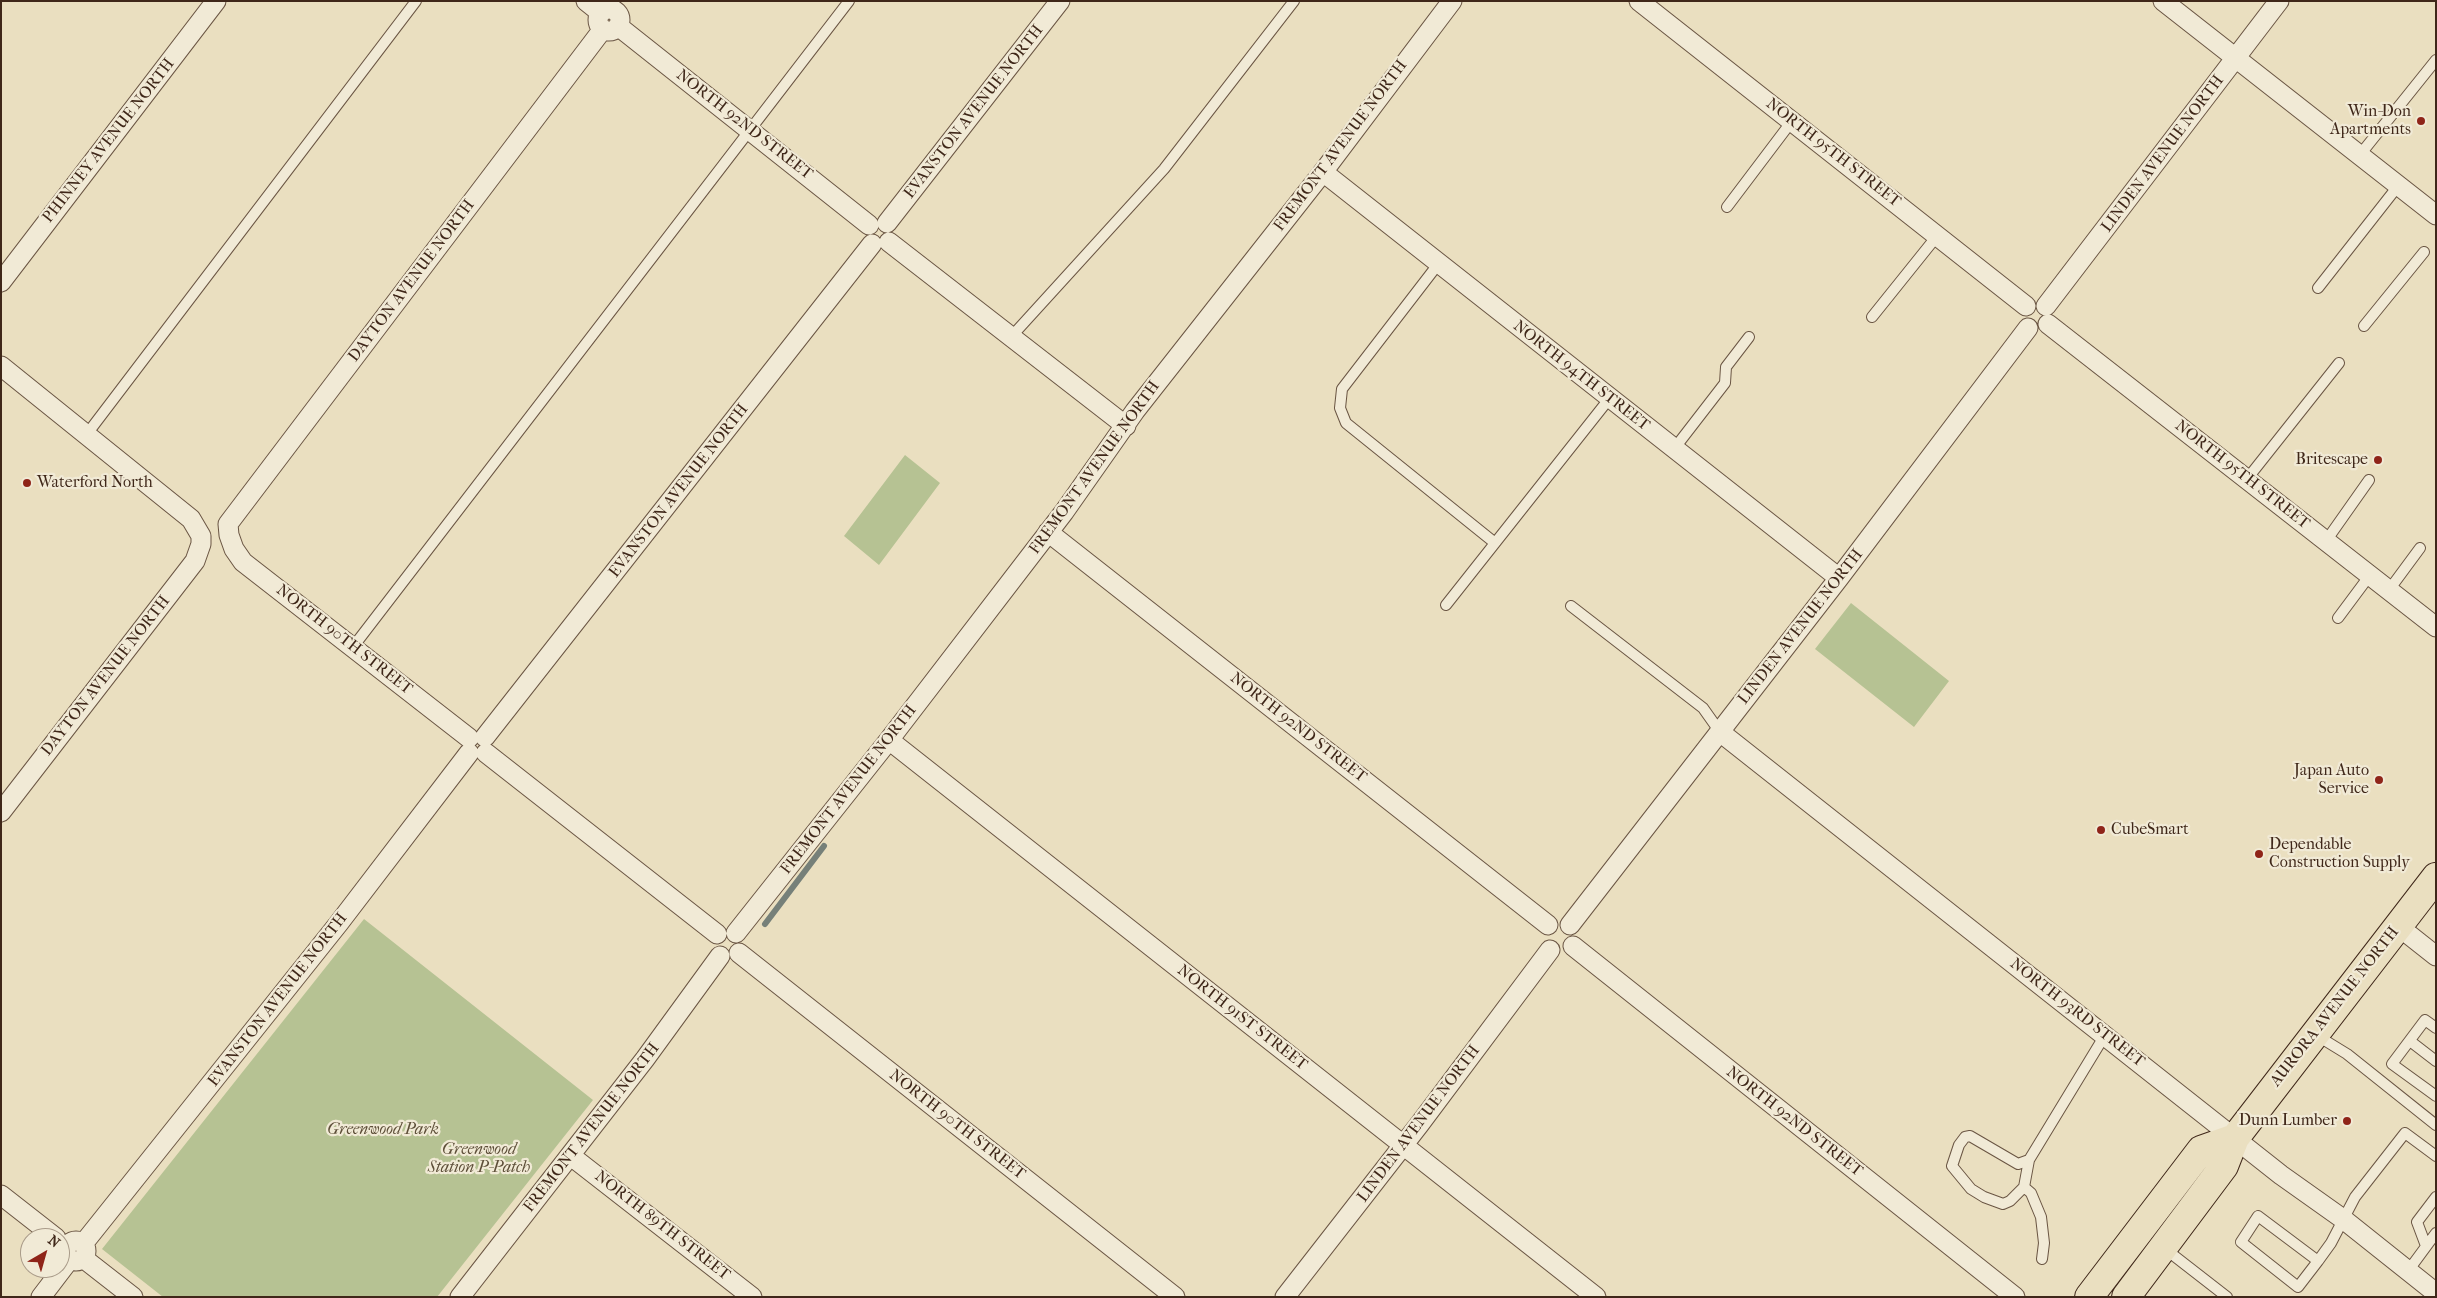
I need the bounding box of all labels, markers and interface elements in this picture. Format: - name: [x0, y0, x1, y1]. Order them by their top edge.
- street label: EVANSTON AVENUE NORTH: [900, 21, 1048, 203]
- street label: PHINNEY AVENUE NORTH: [39, 55, 179, 227]
- street label: FREMONT AVENUE NORTH: [1270, 57, 1412, 235]
- street label: NORTH 92ND STREET: [672, 66, 816, 184]
- street label: LINDEN AVENUE NORTH: [2098, 72, 2228, 236]
- street label: NORTH 95TH STREET: [1762, 94, 1904, 212]
- place label: Win-Don Apartments: [2330, 102, 2411, 140]
- marker: Win-Don Apartments: [2415, 115, 2427, 127]
- street label: DAYTON AVENUE NORTH: [345, 196, 479, 366]
- street label: NORTH 94TH STREET: [1509, 317, 1653, 435]
- street label: FREMONT AVENUE NORTH: [1026, 378, 1164, 558]
- street label: EVANSTON AVENUE NORTH: [605, 400, 753, 582]
- street label: NORTH 95TH STREET: [2171, 416, 2313, 534]
- place label: Britescape: [2296, 450, 2368, 470]
- marker: Britescape: [2372, 454, 2384, 466]
- place label: Waterford North: [37, 473, 153, 493]
- marker: Waterford North: [21, 477, 33, 489]
- street label: LINDEN AVENUE NORTH: [1734, 546, 1868, 708]
- street label: NORTH 90TH STREET: [272, 581, 416, 699]
- street label: DAYTON AVENUE NORTH: [38, 592, 174, 760]
- street label: NORTH 92ND STREET: [1226, 669, 1370, 787]
- street label: FREMONT AVENUE NORTH: [777, 702, 921, 878]
- place label: Japan Auto Service: [2294, 761, 2369, 799]
- marker: Japan Auto Service: [2373, 774, 2385, 786]
- place label: CubeSmart: [2111, 820, 2189, 840]
- marker: CubeSmart: [2095, 824, 2107, 836]
- place label: Dependable Construction Supply: [2269, 835, 2410, 873]
- marker: Dependable Construction Supply: [2253, 848, 2265, 860]
- street label: EVANSTON AVENUE NORTH: [204, 909, 352, 1091]
- street label: AURORA AVENUE NORTH: [2267, 923, 2403, 1091]
- street label: NORTH 93RD STREET: [2006, 954, 2148, 1072]
- street label: NORTH 91ST STREET: [1173, 961, 1311, 1075]
- street label: FREMONT AVENUE NORTH: [520, 1040, 664, 1216]
- street label: LINDEN AVENUE NORTH: [1354, 1042, 1484, 1206]
- street label: NORTH 92ND STREET: [1722, 1063, 1866, 1181]
- street label: NORTH 90TH STREET: [885, 1066, 1029, 1184]
- place label: Dunn Lumber: [2239, 1111, 2337, 1131]
- marker: Dunn Lumber: [2341, 1115, 2353, 1127]
- park label: Greenwood Park: [327, 1120, 439, 1140]
- park label: Greenwood Station P-Patch: [428, 1140, 530, 1178]
- street label: NORTH 89TH STREET: [590, 1167, 734, 1285]
- north arrow: [20, 1228, 70, 1278]
- text: N: [45, 1232, 63, 1252]

